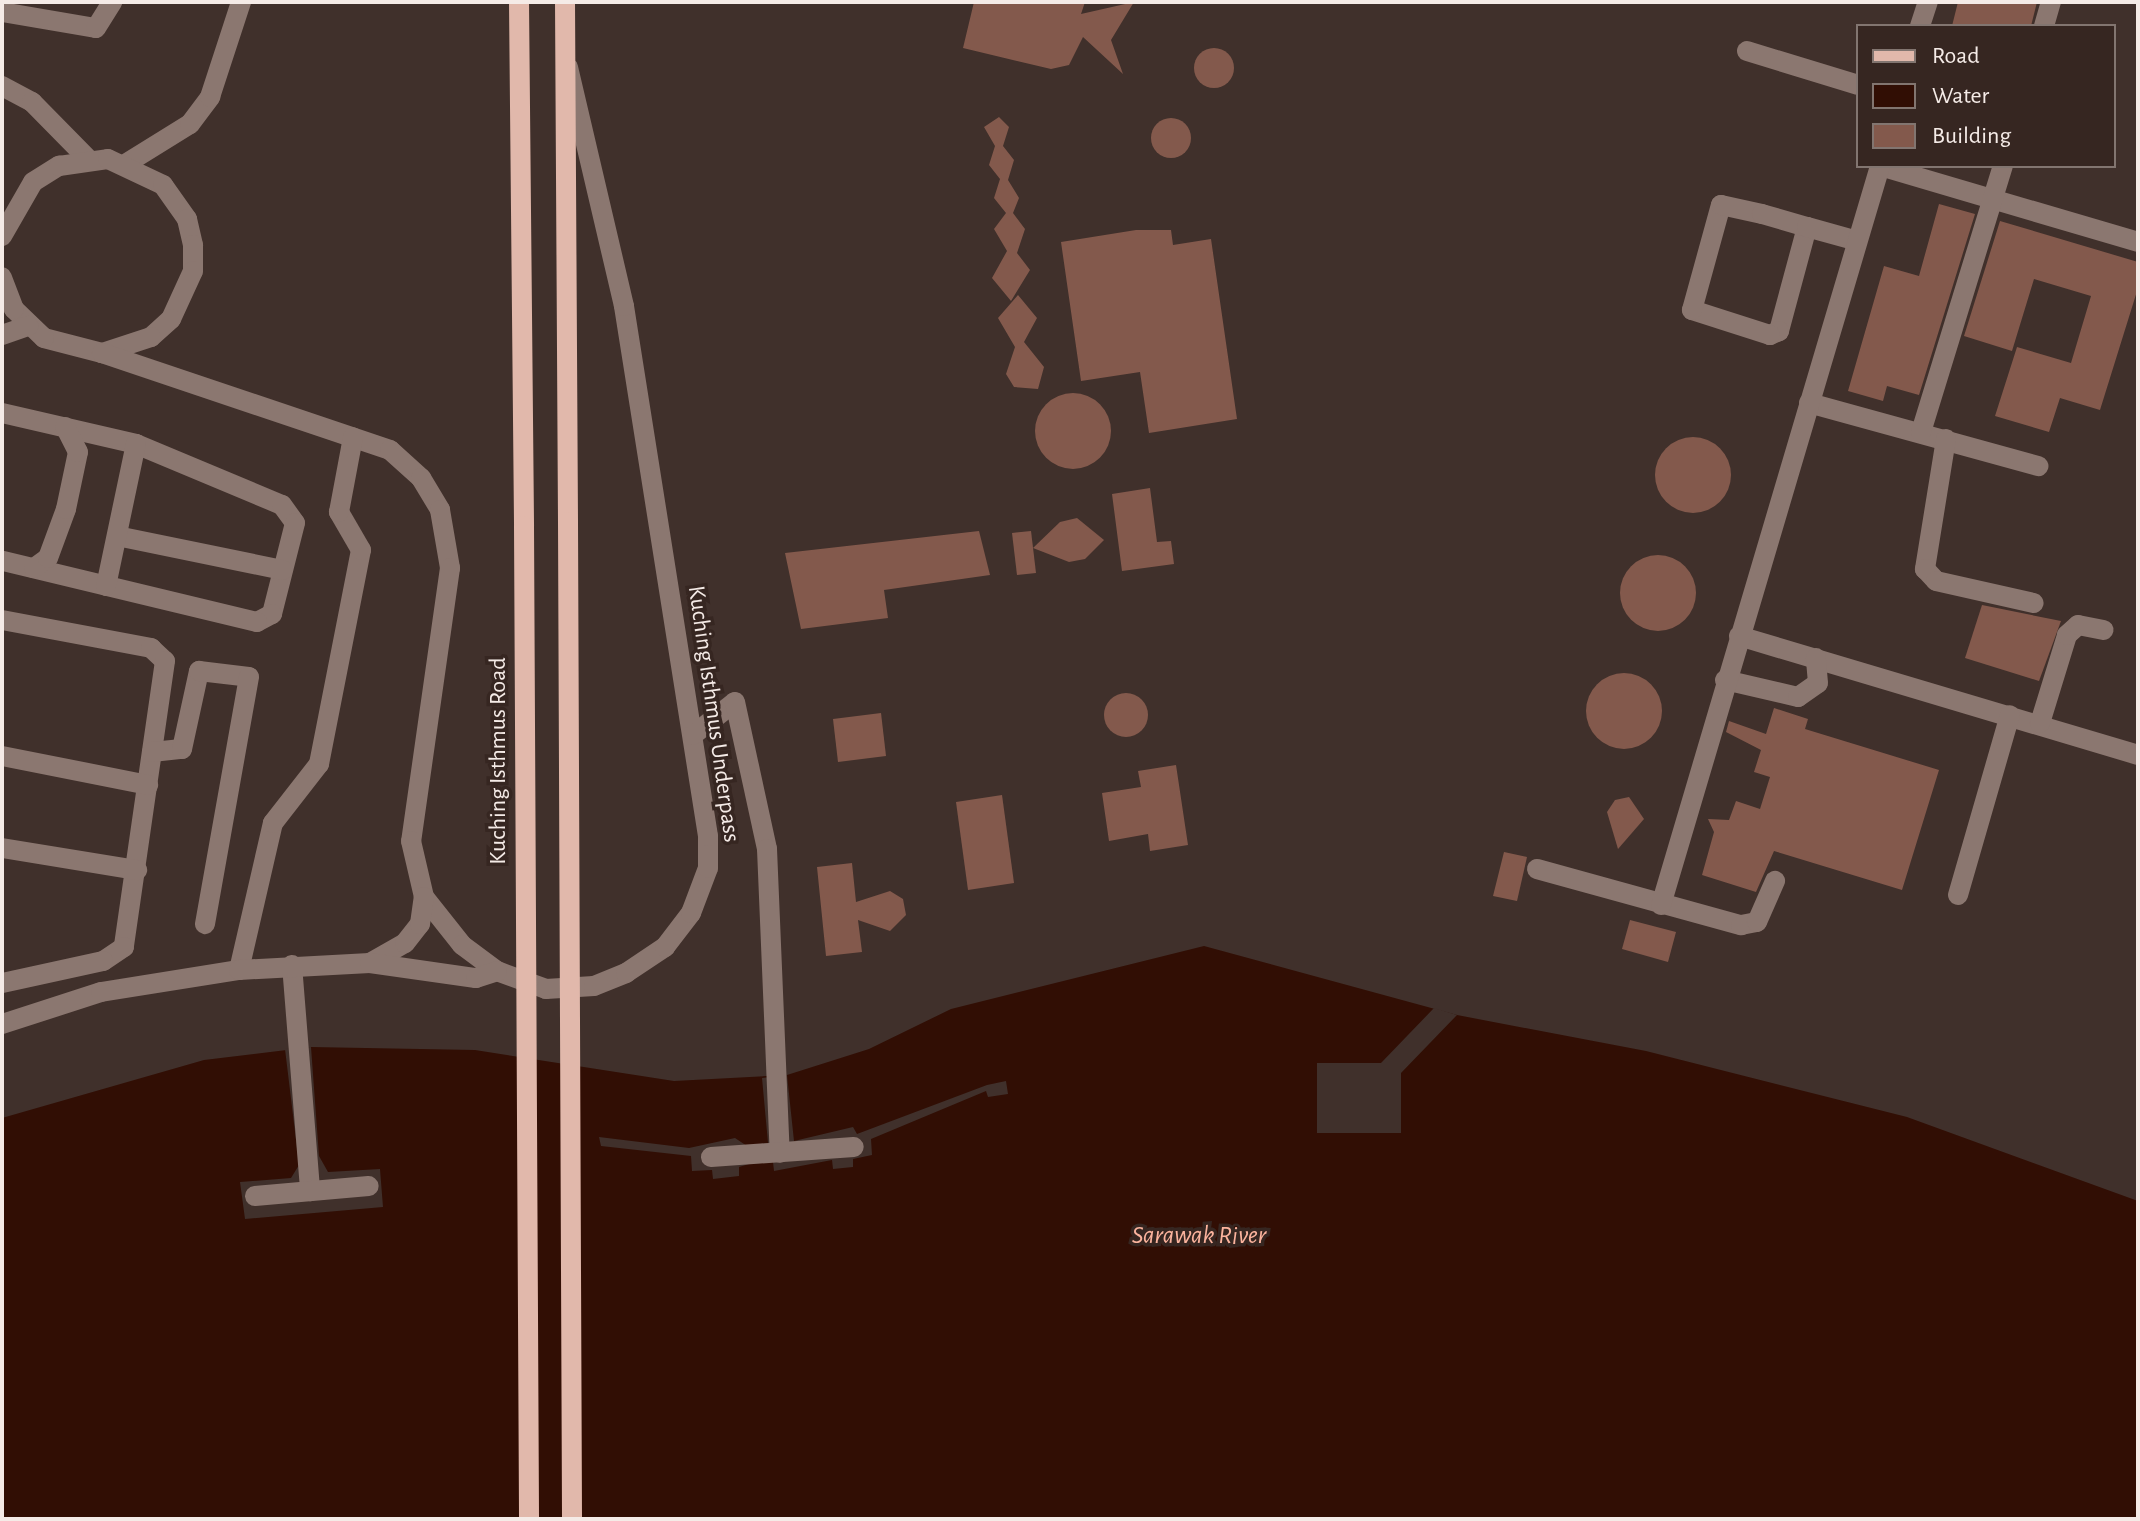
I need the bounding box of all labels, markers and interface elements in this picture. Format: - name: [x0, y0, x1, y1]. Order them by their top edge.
- legend: [1856, 24, 2116, 168]
- text: Road: [1932, 44, 1980, 68]
- text: Water: [1932, 84, 1989, 108]
- text: Building: [1932, 124, 2011, 148]
- street label: Kuching Isthmus Underpass: [681, 584, 745, 844]
- street label: Kuching Isthmus Road: [485, 657, 513, 865]
- water label: Sarawak River: [1132, 1220, 1266, 1252]

